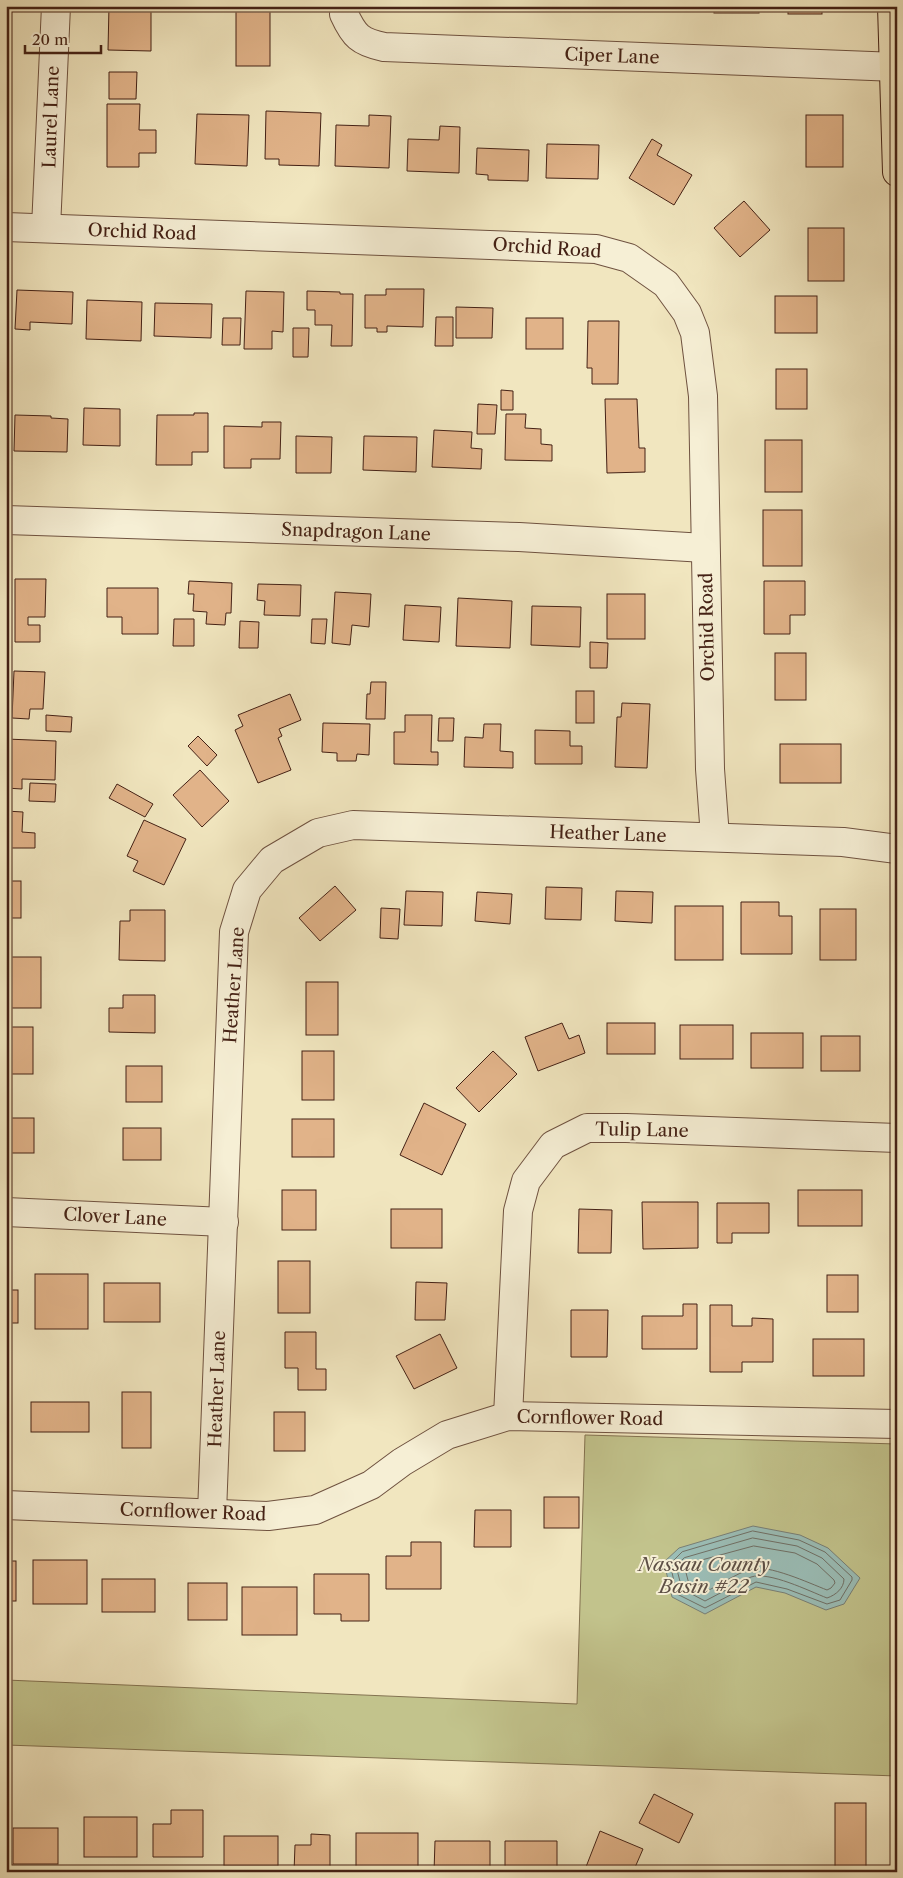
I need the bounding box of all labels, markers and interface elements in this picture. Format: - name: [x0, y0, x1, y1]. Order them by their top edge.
- scale bar: [25, 22, 101, 54]
- text: 20 m: [32, 30, 68, 49]
- street label: Ciper Lane: [564, 43, 660, 69]
- street label: Laurel Lane: [38, 65, 64, 169]
- street label: Orchid Road: [87, 219, 197, 245]
- street label: Orchid Road: [492, 233, 602, 263]
- street label: Snapdragon Lane: [281, 518, 431, 546]
- street label: Orchid Road: [695, 572, 719, 682]
- street label: Heather Lane: [549, 821, 667, 847]
- street label: Heather Lane: [219, 926, 249, 1044]
- street label: Tulip Lane: [595, 1118, 689, 1142]
- street label: Clover Lane: [63, 1203, 167, 1231]
- street label: Heather Lane: [204, 1330, 230, 1448]
- street label: Cornflower Road: [516, 1406, 664, 1430]
- street label: Cornflower Road: [119, 1498, 267, 1526]
- water label: Nassau County Basin #22: [636, 1553, 770, 1598]

